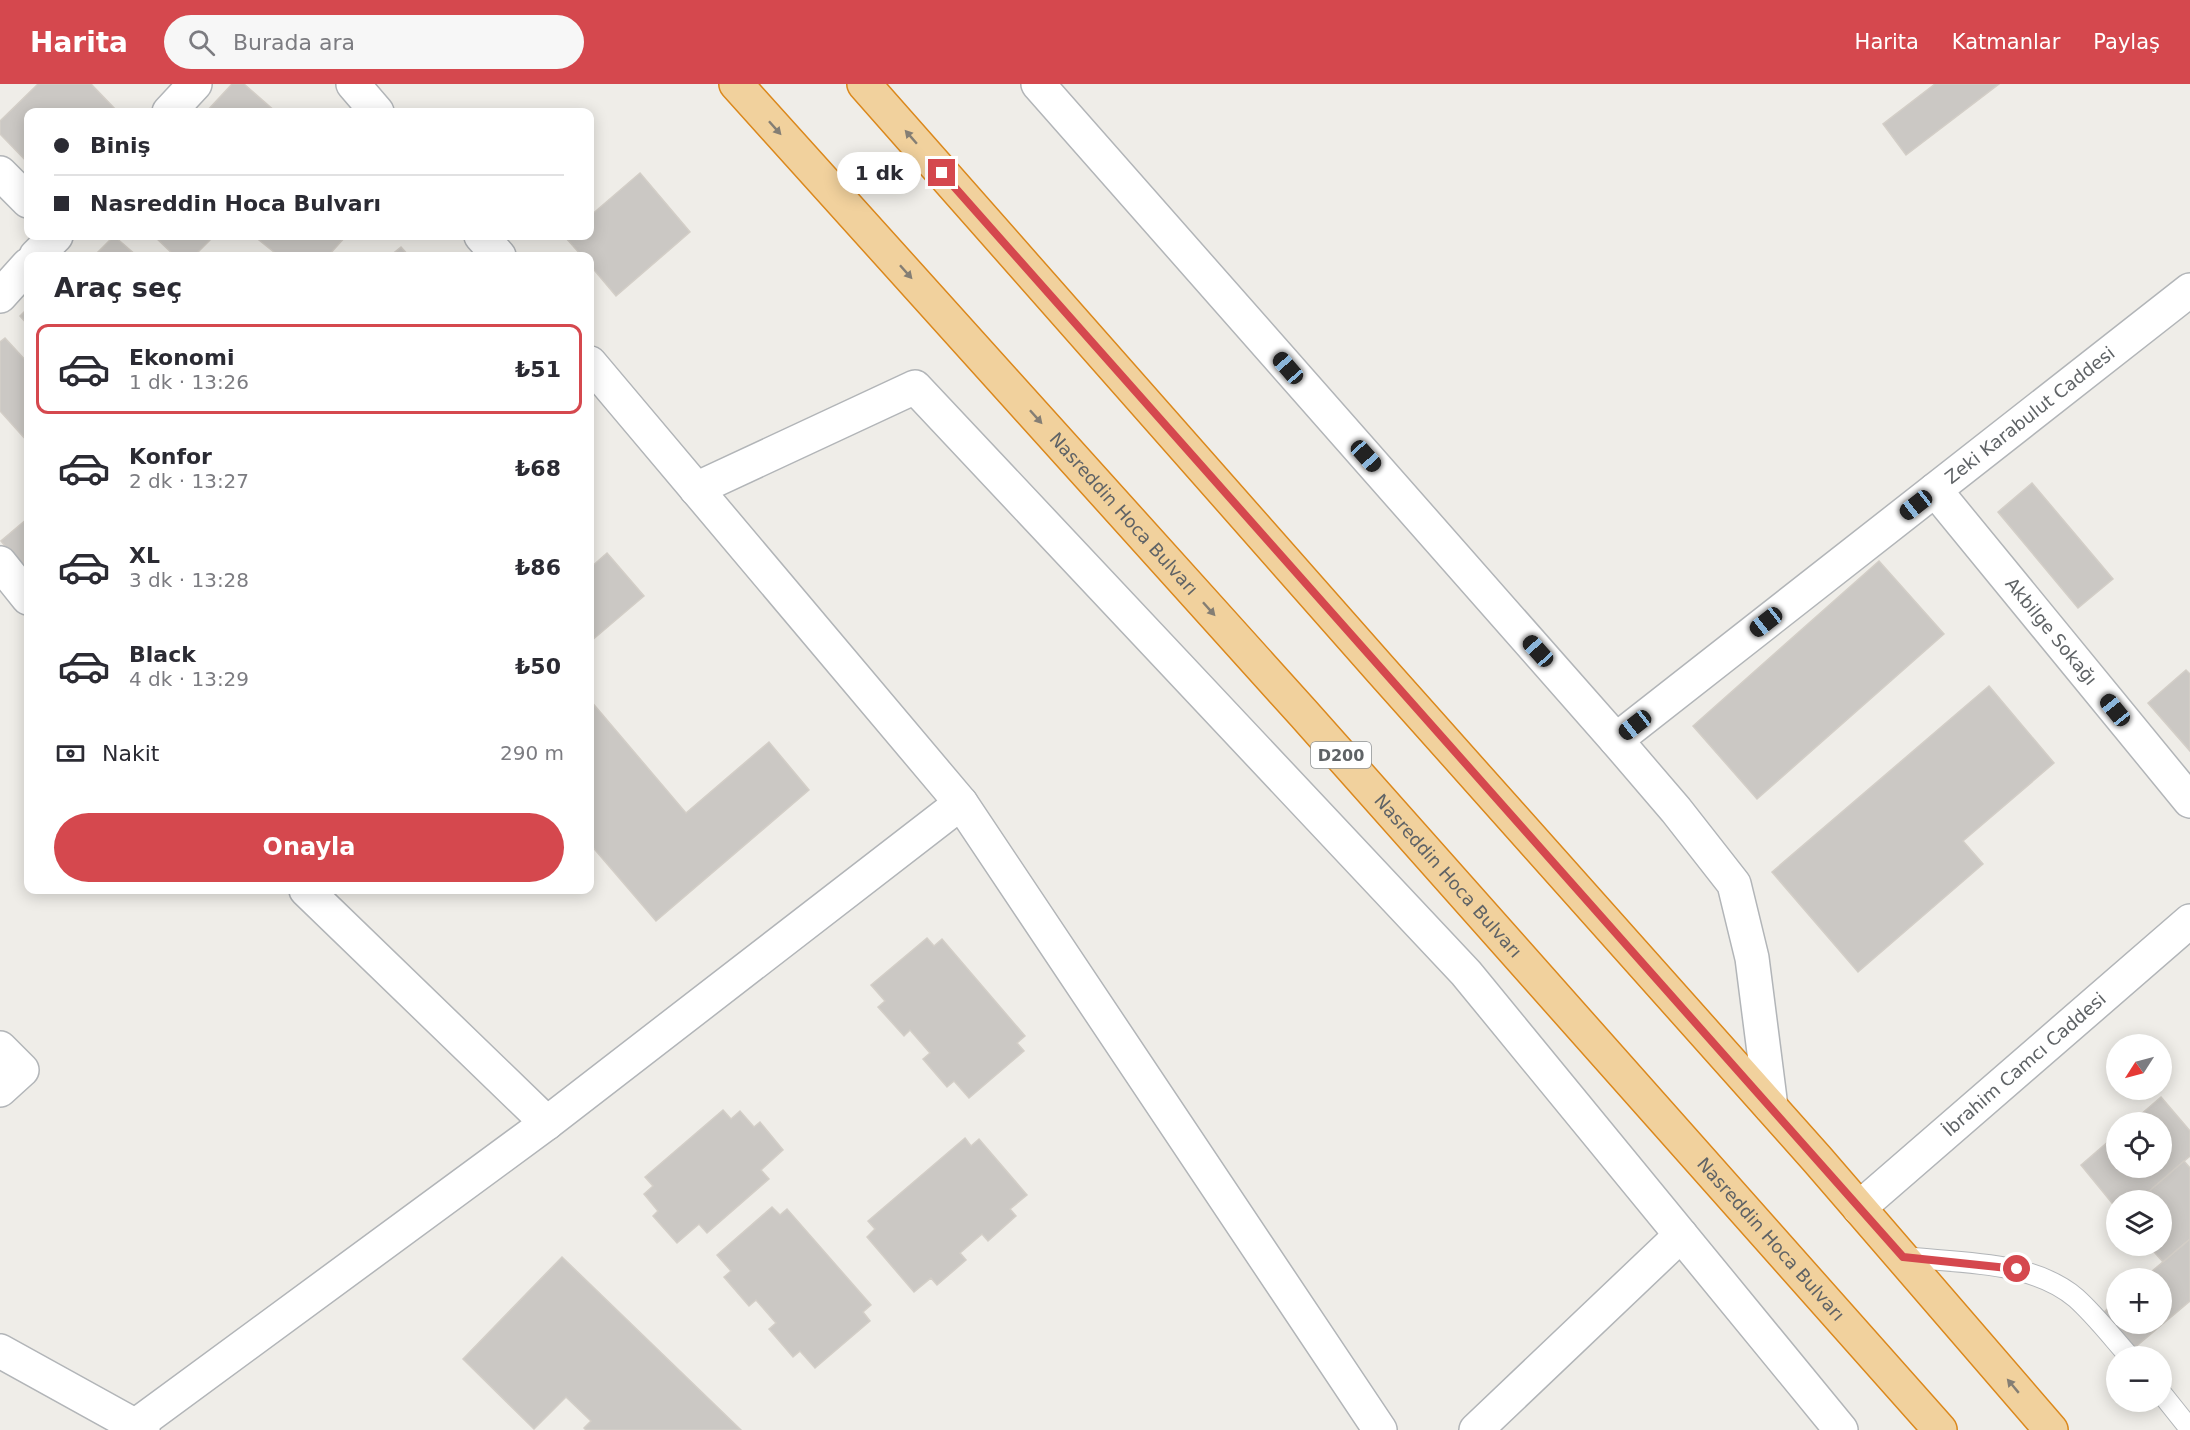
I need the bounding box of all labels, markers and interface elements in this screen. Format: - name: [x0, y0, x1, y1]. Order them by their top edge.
- search box: [164, 15, 584, 69]
- text: Harita: [30, 26, 128, 59]
- icon: search: [185, 26, 218, 59]
- text: Burada ara: [233, 30, 355, 55]
- text: Harita: [1855, 30, 1919, 54]
- text: Katmanlar: [1952, 30, 2060, 54]
- text: Paylaş: [2093, 30, 2160, 54]
- one-way arrow: [768, 120, 782, 135]
- one-way arrow: [904, 130, 918, 145]
- text: Biniş: [90, 133, 151, 158]
- callout: 1 dk: [837, 152, 921, 194]
- route end: [928, 159, 955, 186]
- text: 1 dk: [855, 161, 903, 185]
- text: Nasreddin Hoca Bulvarı: [90, 191, 381, 216]
- one-way arrow: [899, 265, 913, 280]
- text: Araç seç: [54, 272, 182, 303]
- icon: car: [57, 342, 111, 396]
- street label: Zeki Karabulut Caddesi: [1941, 342, 2119, 488]
- text: Ekonomi: [129, 345, 234, 370]
- car: [1269, 349, 1307, 387]
- text: ₺51: [515, 357, 561, 382]
- text: 1 dk · 13:26: [129, 370, 249, 394]
- one-way arrow: [1029, 409, 1042, 424]
- street label: Nasreddin Hoca Bulvarı: [1046, 428, 1203, 599]
- car: [1347, 437, 1385, 475]
- icon: car: [57, 441, 111, 495]
- text: Konfor: [129, 444, 212, 469]
- text: ₺68: [515, 456, 561, 481]
- text: 2 dk · 13:27: [129, 469, 249, 493]
- car: [1896, 487, 1936, 523]
- icon: car: [57, 540, 111, 594]
- text: XL: [129, 543, 160, 568]
- text: ₺86: [515, 555, 561, 580]
- text: 3 dk · 13:28: [129, 568, 249, 592]
- street label: Akbilge Sokağı: [2001, 573, 2102, 689]
- one-way arrow: [1202, 601, 1216, 616]
- car: [1746, 604, 1786, 640]
- car: [1519, 632, 1557, 670]
- icon: car: [57, 639, 111, 693]
- text: Black: [129, 642, 196, 667]
- text: ₺50: [515, 654, 561, 679]
- text: 4 dk · 13:29: [129, 667, 249, 691]
- car: [2097, 690, 2133, 730]
- car: [1615, 707, 1655, 743]
- icon: cash: [54, 737, 87, 770]
- text: Nakit: [102, 741, 159, 766]
- text: 290 m: [500, 741, 564, 765]
- road number: D200: [1311, 742, 1371, 768]
- street label: Nasreddin Hoca Bulvarı: [1370, 790, 1526, 962]
- button: Onayla: [54, 813, 564, 882]
- street label: İbrahim Camcı Caddesi: [1938, 988, 2110, 1140]
- north arrow: [2106, 1034, 2172, 1100]
- map controls: [2106, 1034, 2172, 1412]
- button: locate: [2106, 1112, 2172, 1178]
- street label: Nasreddin Hoca Bulvarı: [1693, 1153, 1849, 1325]
- button: layers: [2106, 1190, 2172, 1256]
- route start: [2003, 1255, 2030, 1282]
- button: +: [2106, 1268, 2172, 1334]
- button: −: [2106, 1346, 2172, 1412]
- one-way arrow: [2006, 1378, 2020, 1393]

